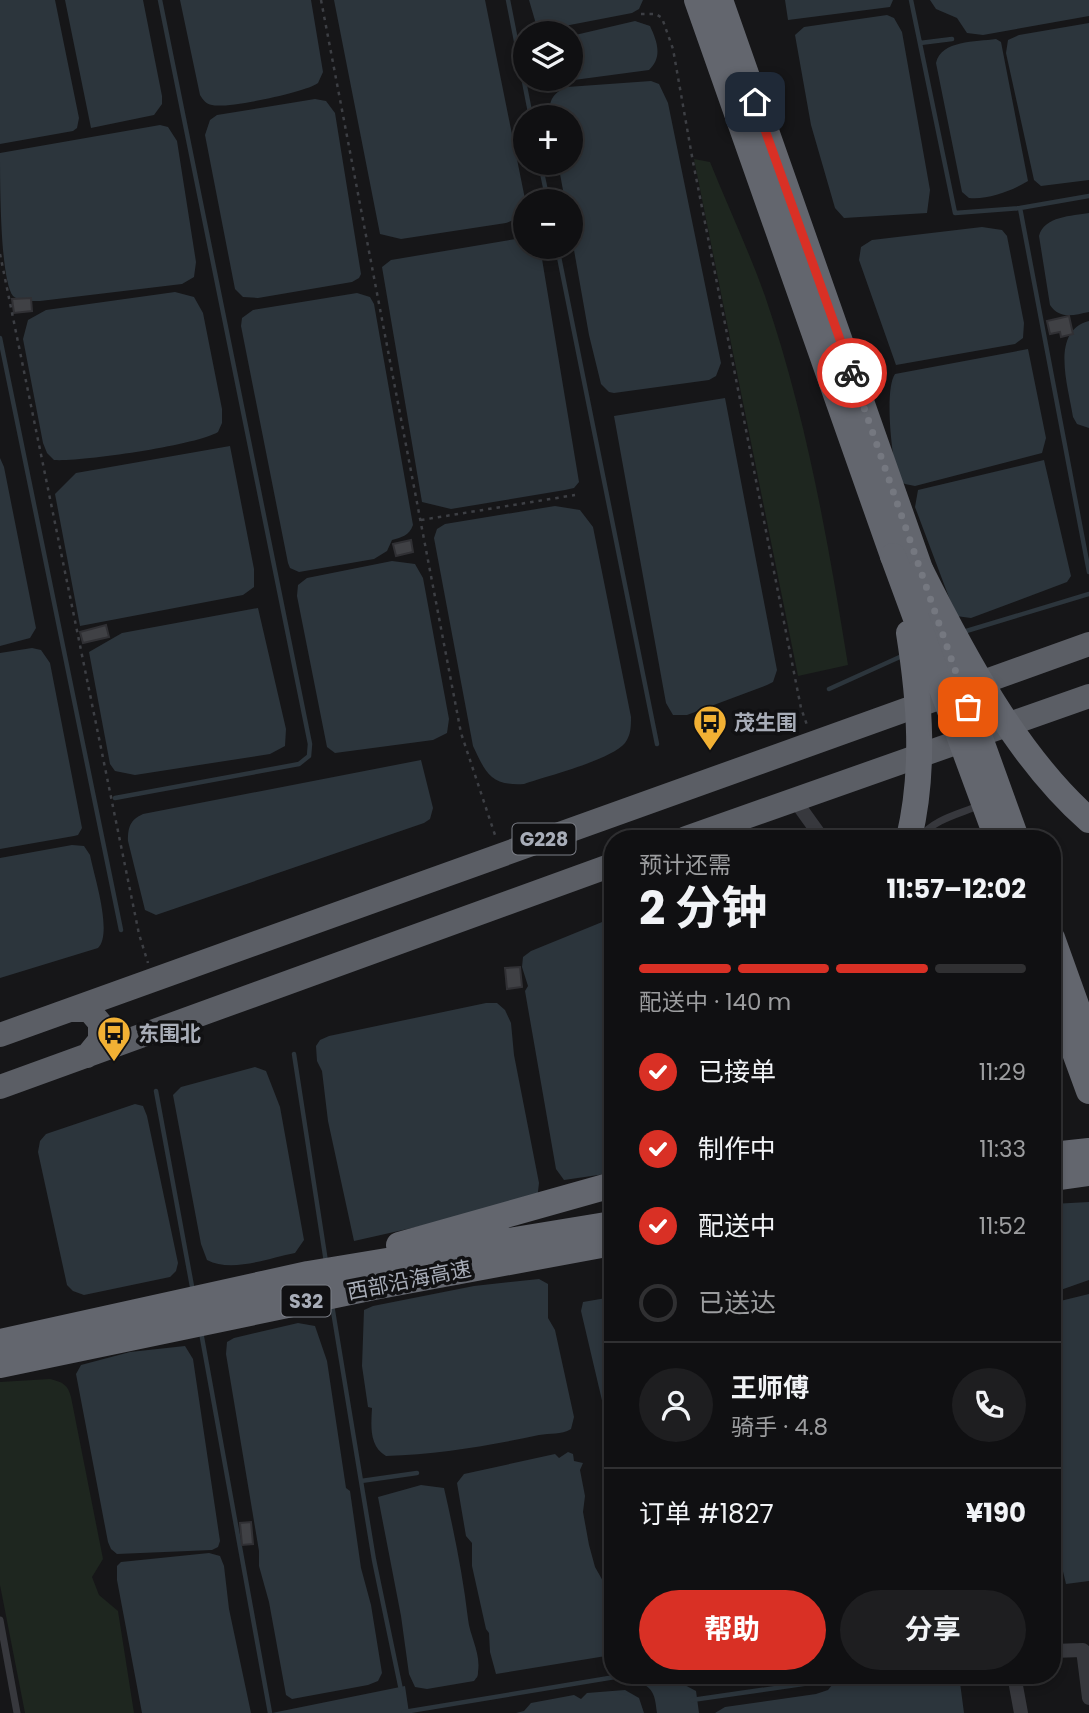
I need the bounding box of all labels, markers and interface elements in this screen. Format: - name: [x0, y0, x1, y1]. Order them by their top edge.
- map controls: [513, 21, 583, 259]
- button: layers: [513, 21, 583, 91]
- pin: [725, 72, 785, 132]
- icon: home: [736, 83, 774, 121]
- button: +: [513, 105, 583, 175]
- button: −: [513, 189, 583, 259]
- courier: [817, 338, 887, 408]
- icon: bike: [833, 354, 871, 392]
- pin: [938, 677, 998, 737]
- icon: bag: [949, 688, 987, 726]
- bus stop icon: 茂生围: [691, 703, 729, 752]
- place label: 茂生围: [734, 708, 797, 737]
- road number: G228: [512, 824, 576, 854]
- text: 预计还需: [639, 849, 731, 881]
- text: 11:57–12:02: [886, 871, 1026, 907]
- text: 2 分钟: [639, 876, 767, 940]
- text: 配送中 · 140 m: [639, 986, 791, 1018]
- bus stop icon: 东围北: [95, 1014, 133, 1063]
- place label: 东围北: [138, 1019, 201, 1048]
- icon: check: [639, 1053, 677, 1091]
- text: 已接单: [698, 1054, 776, 1090]
- text: 11:29: [979, 1056, 1026, 1088]
- icon: check: [639, 1130, 677, 1168]
- text: 制作中: [698, 1131, 776, 1167]
- text: 11:33: [979, 1133, 1026, 1165]
- icon: check: [639, 1207, 677, 1245]
- text: 配送中: [698, 1208, 776, 1244]
- text: 11:52: [979, 1210, 1026, 1242]
- street label: 西部沿海高速: [344, 1254, 474, 1306]
- text: 已送达: [698, 1285, 776, 1321]
- road number: S32: [282, 1286, 330, 1316]
- button: person: [639, 1368, 713, 1442]
- button: phone: [952, 1368, 1026, 1442]
- text: 王师傅: [731, 1370, 809, 1406]
- text: 骑手 · 4.8: [731, 1411, 828, 1443]
- text: ¥190: [966, 1495, 1026, 1531]
- text: 订单 #1827: [639, 1496, 774, 1532]
- button: 帮助: [639, 1590, 826, 1670]
- button: 分享: [840, 1590, 1026, 1670]

